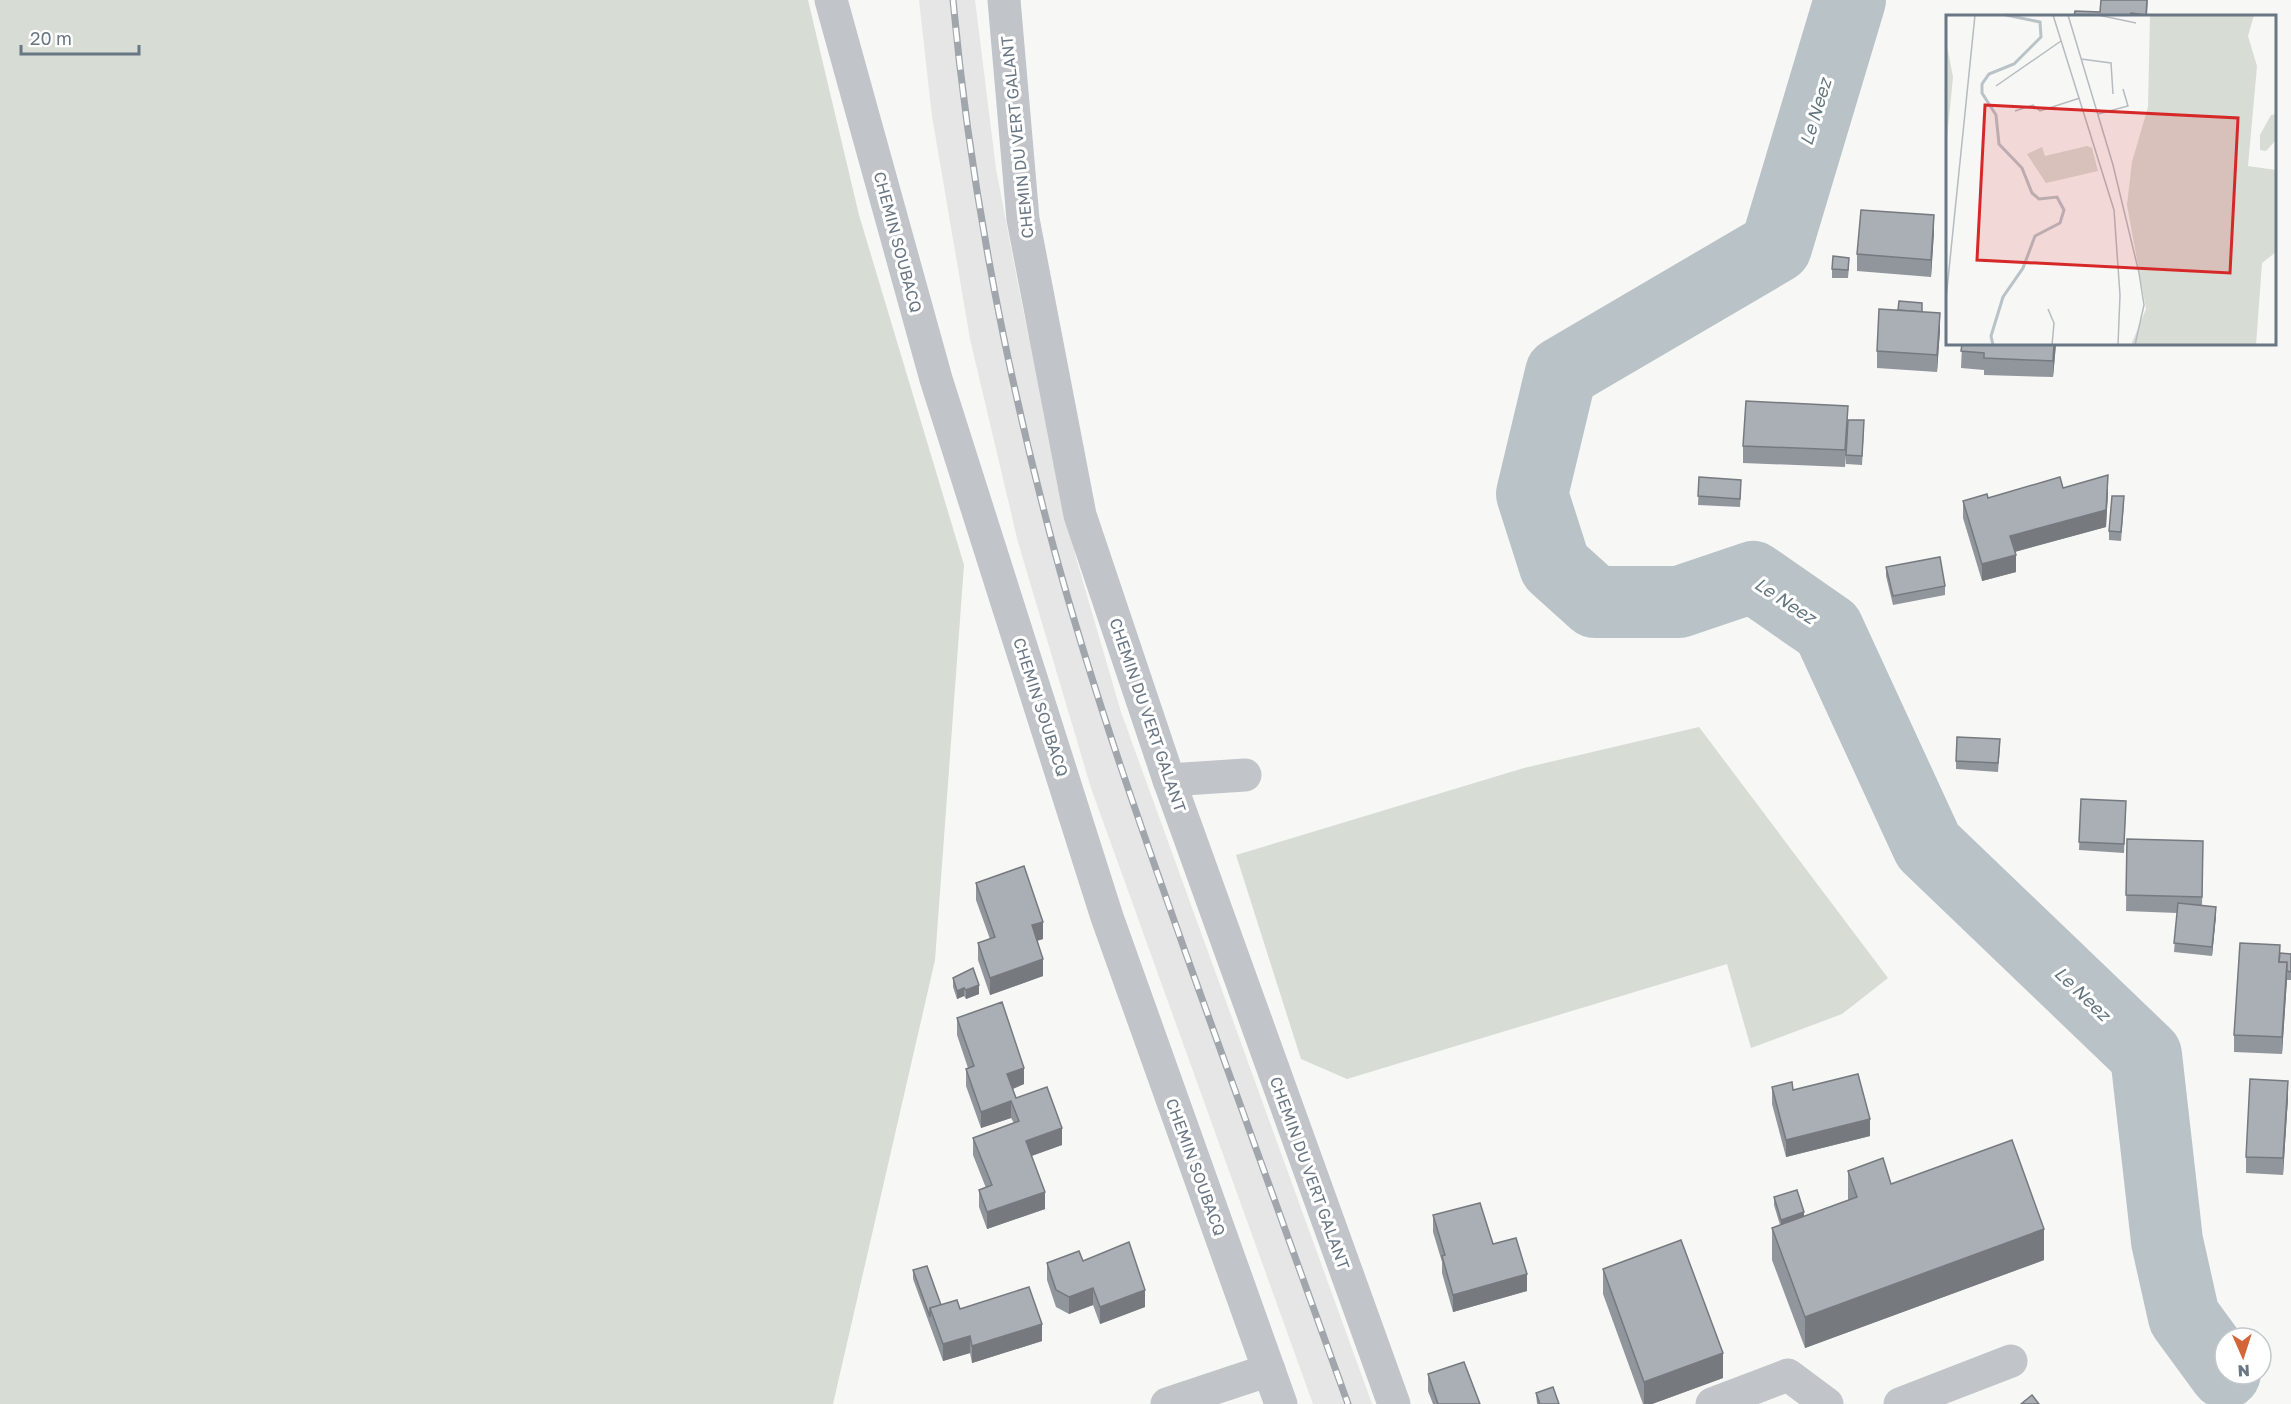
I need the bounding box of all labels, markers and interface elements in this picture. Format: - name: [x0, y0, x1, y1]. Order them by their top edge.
- inset map: [1946, 15, 2276, 345]
- scale bar: [21, 18, 140, 56]
- text: 20 m: [30, 27, 72, 49]
- street label: CHEMIN DU VERT GALANT: [996, 35, 1038, 239]
- water label: Le Neez: [1794, 74, 1836, 148]
- street label: CHEMIN SOUBACQ: [870, 169, 926, 315]
- water label: Le Neez: [1751, 572, 1822, 629]
- street label: CHEMIN DU VERT GALANT: [1105, 615, 1191, 815]
- street label: CHEMIN SOUBACQ: [1009, 635, 1073, 779]
- water label: Le Neez: [2050, 961, 2116, 1026]
- street label: CHEMIN DU VERT GALANT: [1266, 1074, 1354, 1272]
- street label: CHEMIN SOUBACQ: [1162, 1095, 1230, 1239]
- north arrow: [2213, 1326, 2273, 1386]
- text: N: [2237, 1361, 2250, 1381]

